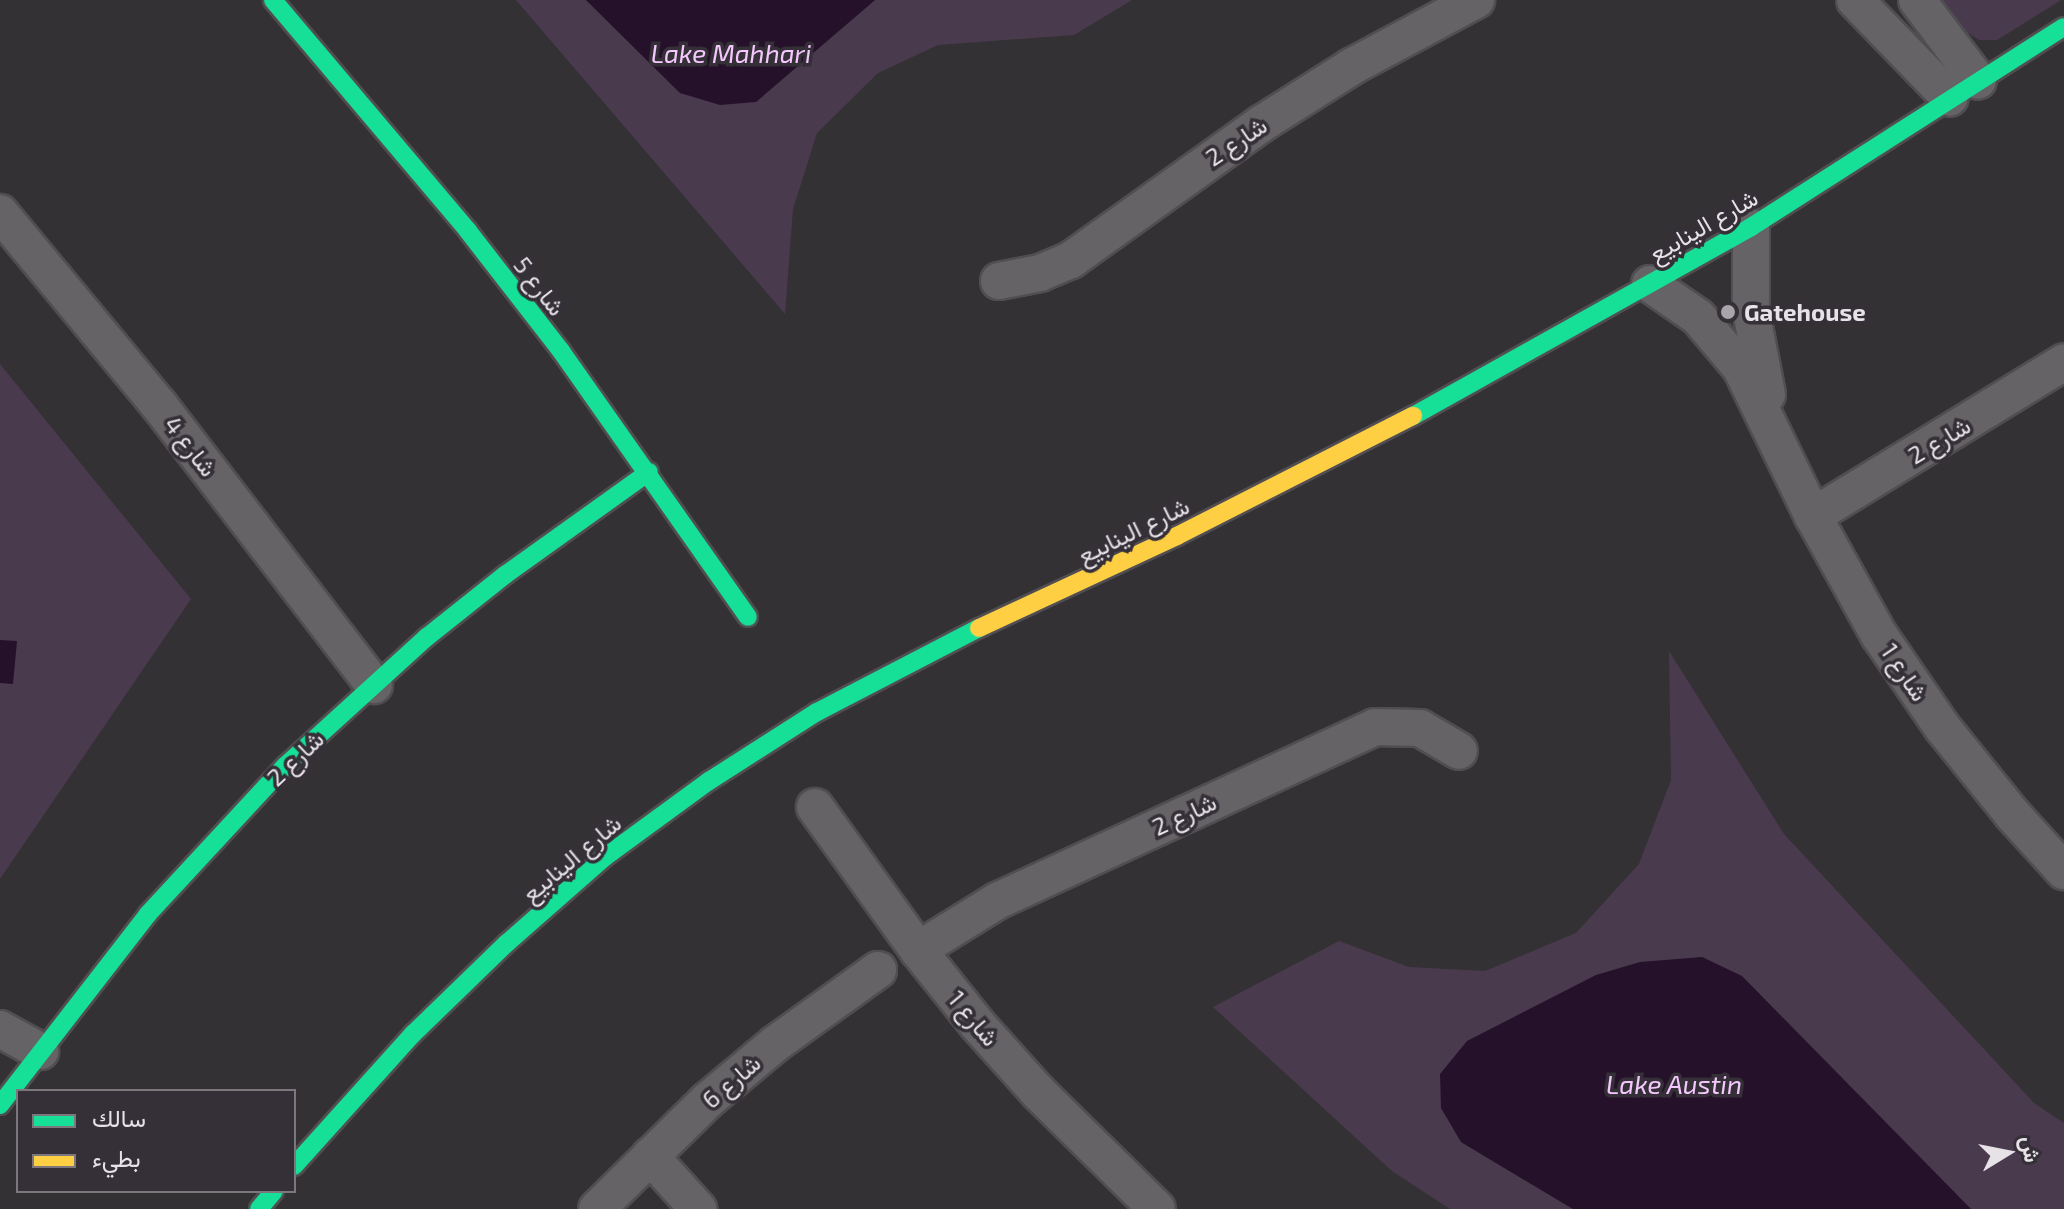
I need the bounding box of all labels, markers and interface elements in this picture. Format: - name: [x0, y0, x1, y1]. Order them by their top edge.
- water label: Lake Mahhari: [651, 37, 811, 69]
- street label: شارع 2: [1200, 110, 1272, 172]
- street label: شارع الينابيع: [1644, 182, 1762, 268]
- street label: شارع 5: [508, 251, 572, 321]
- place label: Gatehouse: [1744, 298, 1866, 326]
- marker: Gatehouse: [1719, 303, 1737, 321]
- street label: شارع 4: [159, 410, 223, 482]
- street label: شارع 2: [1903, 410, 1975, 470]
- street label: شارع الينابيع: [1072, 491, 1194, 569]
- street label: شارع 1: [1875, 638, 1935, 706]
- street label: شارع 2: [261, 724, 329, 792]
- street label: شارع 2: [1148, 787, 1220, 841]
- street label: شارع الينابيع: [516, 808, 626, 908]
- street label: شارع 1: [943, 985, 1005, 1051]
- street label: شارع 6: [696, 1048, 766, 1114]
- water label: Lake Austin: [1606, 1068, 1742, 1100]
- legend: [16, 1089, 296, 1193]
- text: سالك: [92, 1103, 146, 1132]
- north arrow: [1968, 1113, 2048, 1193]
- text: ش: [2017, 1134, 2047, 1164]
- text: بطيء: [92, 1143, 141, 1172]

